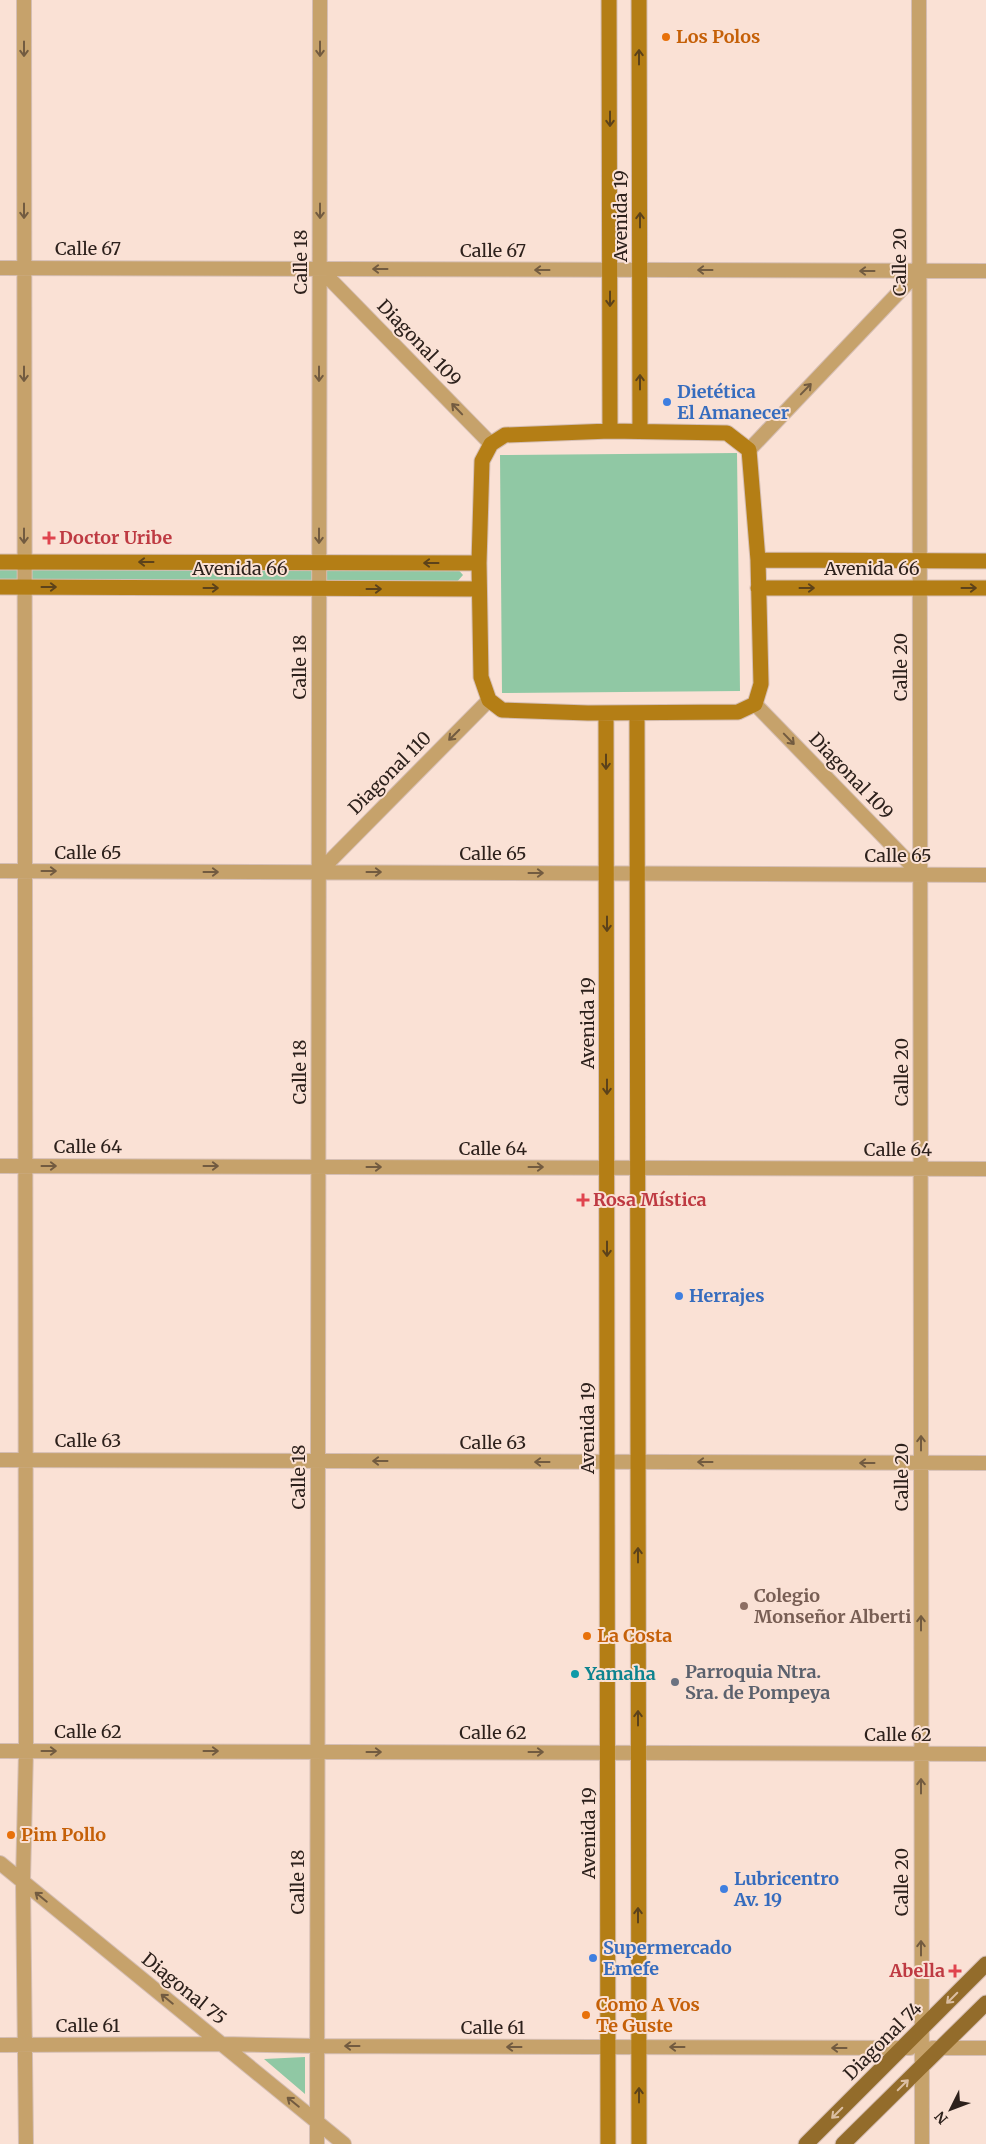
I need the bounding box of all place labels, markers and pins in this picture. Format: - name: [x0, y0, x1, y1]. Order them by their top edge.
- place label: Los Polos: [676, 25, 760, 48]
- marker: Los Polos: [660, 31, 672, 43]
- place label: Dietética El Amanecer: [677, 380, 789, 424]
- marker: Dietética El Amanecer: [661, 396, 673, 408]
- place label: Doctor Uribe: [59, 526, 172, 549]
- marker: Doctor Uribe: [43, 532, 55, 544]
- place label: Rosa Mística: [593, 1188, 707, 1211]
- marker: Rosa Mística: [577, 1194, 589, 1206]
- place label: Herrajes: [689, 1284, 764, 1307]
- marker: Herrajes: [673, 1290, 685, 1302]
- place label: Colegio Monseñor Alberti: [754, 1584, 912, 1628]
- marker: Colegio Monseñor Alberti: [738, 1600, 750, 1612]
- place label: La Costa: [597, 1624, 672, 1647]
- marker: La Costa: [581, 1630, 593, 1642]
- place label: Parroquia Ntra. Sra. de Pompeya: [685, 1660, 830, 1704]
- place label: Yamaha: [584, 1662, 656, 1685]
- marker: Yamaha: [569, 1668, 581, 1680]
- marker: Parroquia Ntra. Sra. de Pompeya: [669, 1676, 681, 1688]
- place label: Pim Pollo: [21, 1823, 106, 1846]
- marker: Pim Pollo: [5, 1829, 17, 1841]
- place label: Lubricentro Av. 19: [733, 1867, 839, 1911]
- marker: Lubricentro Av. 19: [718, 1883, 730, 1895]
- place label: Supermercado Emefe: [603, 1936, 732, 1980]
- marker: Supermercado Emefe: [587, 1952, 599, 1964]
- place label: Abella: [889, 1959, 945, 1982]
- marker: Abella: [949, 1965, 961, 1977]
- place label: Como A Vos Te Guste: [596, 1993, 700, 2037]
- marker: Como A Vos Te Guste: [580, 2009, 592, 2021]

